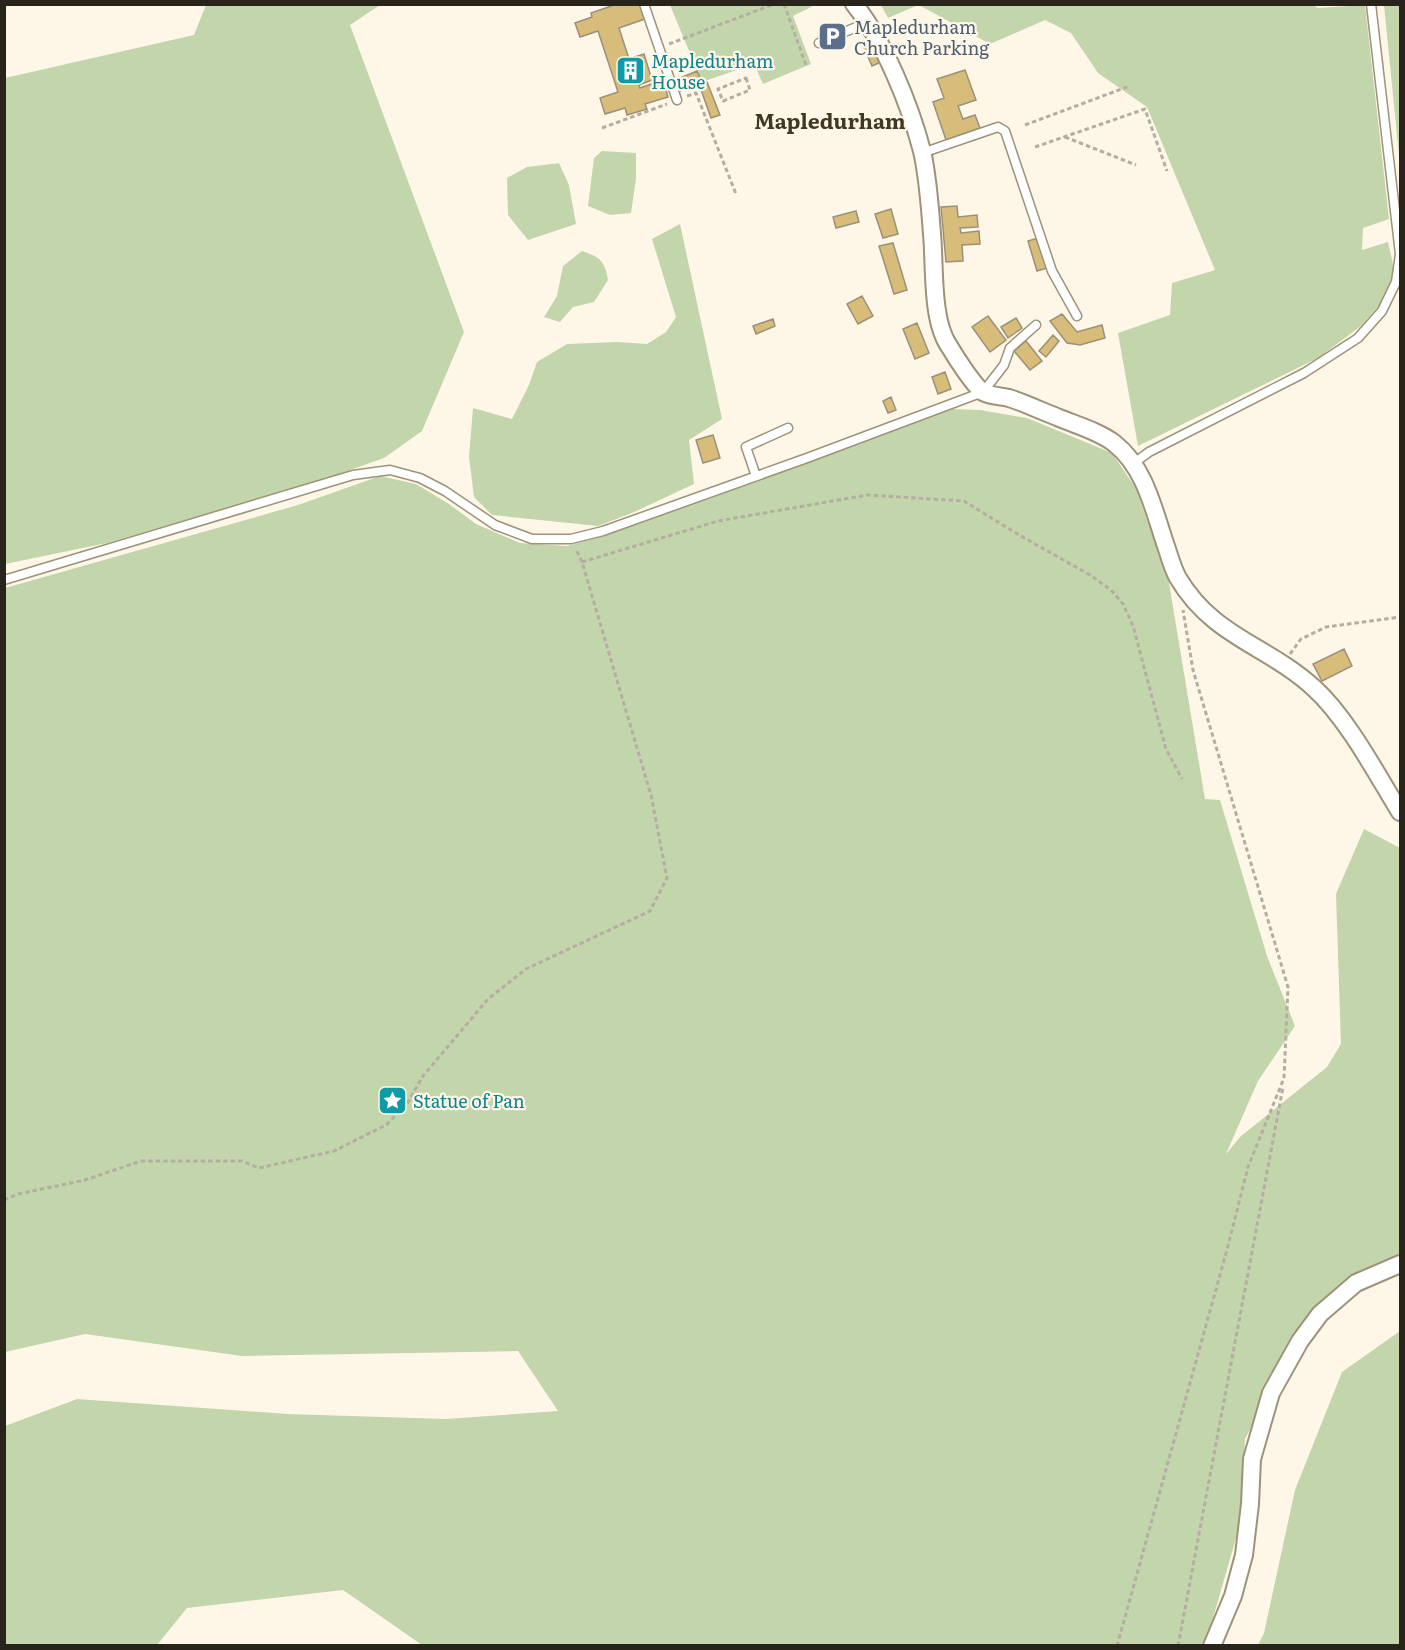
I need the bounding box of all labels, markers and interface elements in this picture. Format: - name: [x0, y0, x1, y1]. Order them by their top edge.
- place label: Mapledurham Church Parking: [854, 13, 990, 61]
- parking icon: Mapledurham Church Parking: [817, 20, 849, 52]
- place label: Mapledurham House: [651, 47, 773, 95]
- building icon: Mapledurham House: [614, 54, 646, 86]
- district label: Mapledurham: [754, 104, 906, 135]
- place icon: Statue of Pan: [376, 1084, 408, 1116]
- place label: Statue of Pan: [413, 1087, 525, 1114]

